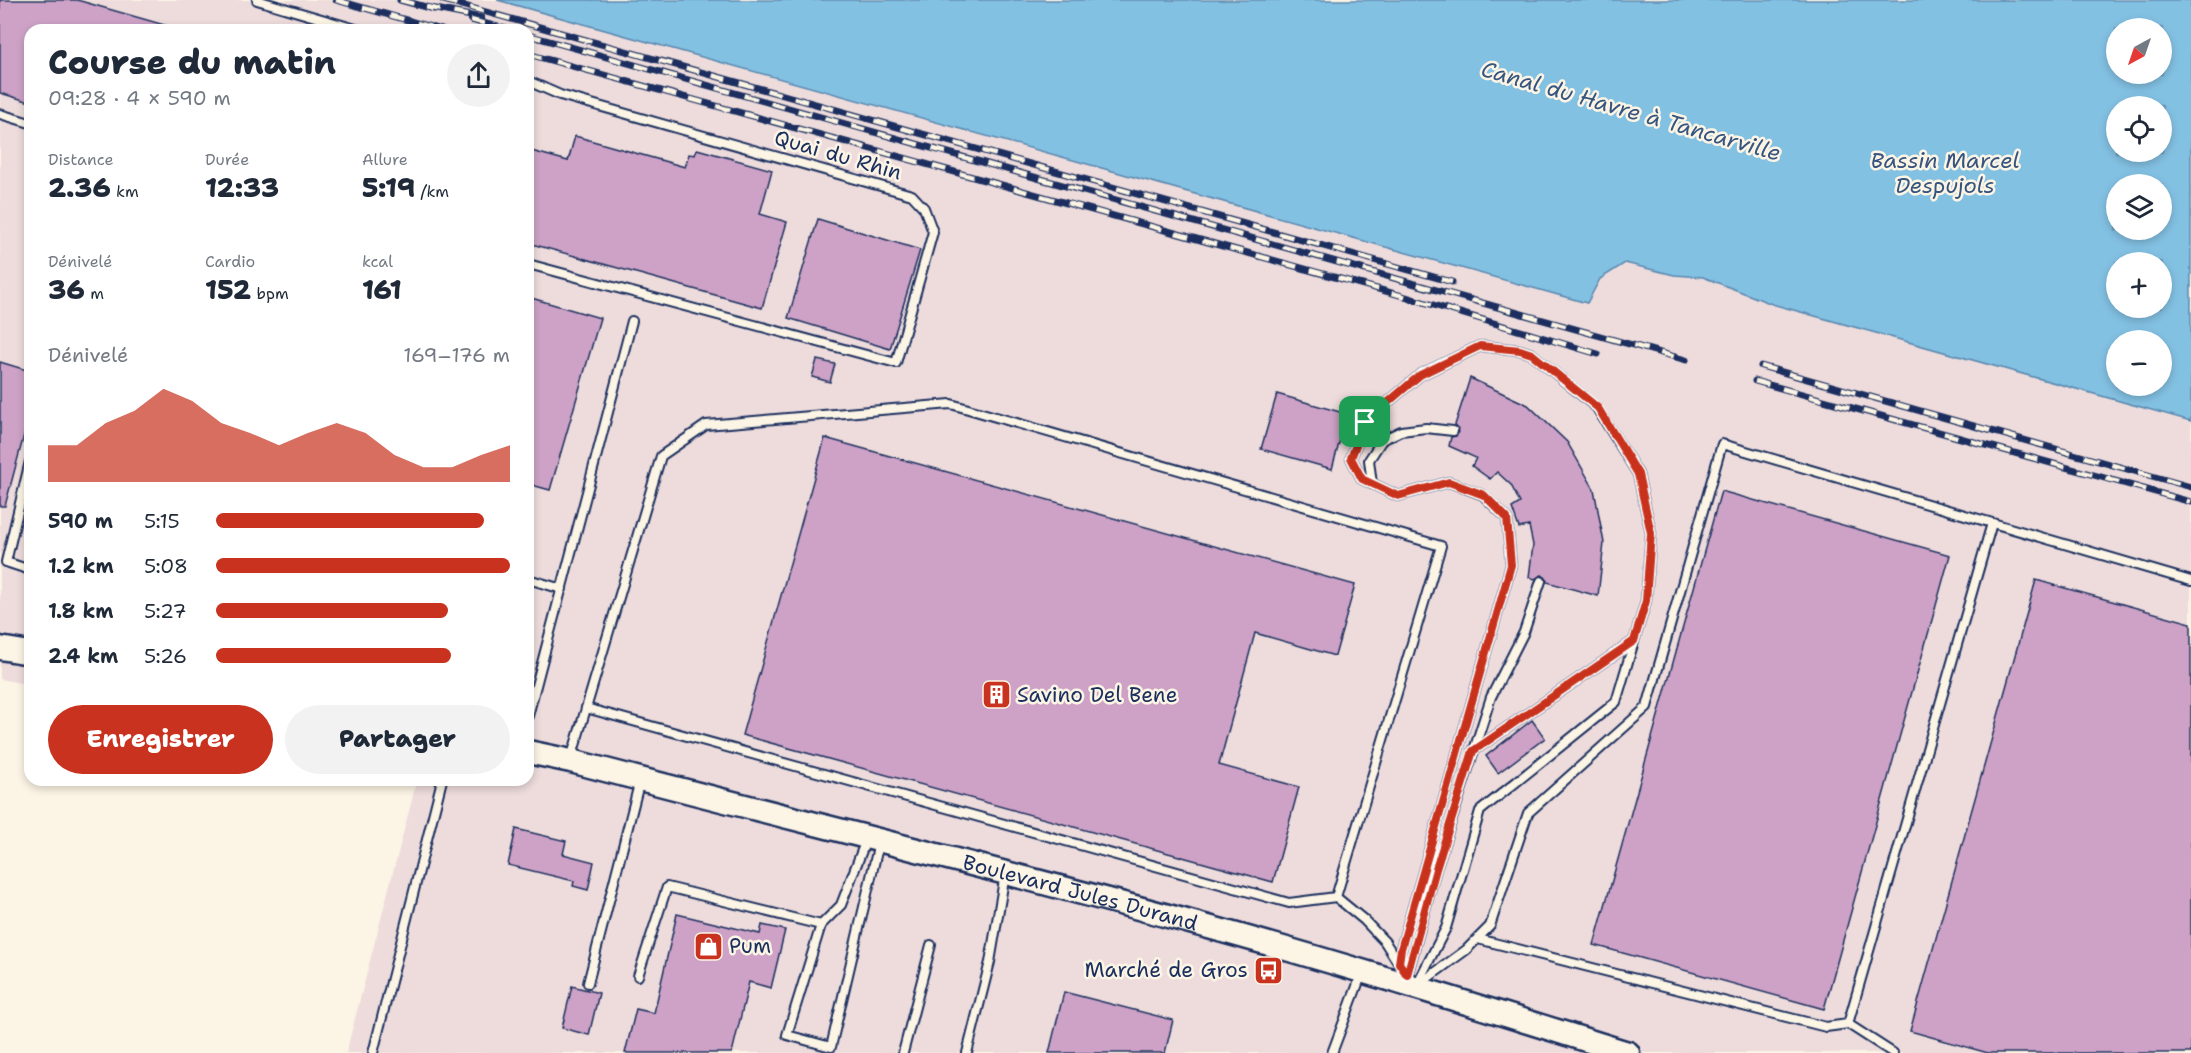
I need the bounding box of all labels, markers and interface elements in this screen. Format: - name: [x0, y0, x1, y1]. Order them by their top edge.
- north arrow: [2106, 18, 2172, 84]
- map controls: [2106, 18, 2172, 396]
- text: Course du matin: [48, 40, 336, 85]
- button: share: [447, 44, 510, 107]
- water label: Canal du Havre à Tancarville: [1478, 54, 1784, 168]
- text: 09:28 · 4 × 590 m: [48, 85, 231, 111]
- button: locate: [2106, 96, 2172, 162]
- street label: Quai du Rhin: [771, 123, 905, 187]
- water label: Bassin Marcel Despujols: [1870, 146, 2020, 200]
- text: Distance: [48, 149, 114, 170]
- text: Durée: [205, 149, 249, 170]
- text: Allure: [362, 149, 408, 170]
- text: 2.36: [48, 170, 111, 205]
- text: 12:33: [205, 170, 279, 205]
- text: 5:19: [362, 170, 415, 205]
- button: layers: [2106, 174, 2172, 240]
- text: km: [111, 181, 139, 202]
- text: /km: [415, 181, 449, 202]
- text: Dénivelé: [48, 251, 112, 272]
- text: Cardio: [205, 251, 255, 272]
- text: kcal: [362, 251, 393, 272]
- button: +: [2106, 252, 2172, 318]
- text: 36: [48, 272, 85, 307]
- text: 152: [205, 272, 251, 307]
- text: 161: [362, 272, 402, 307]
- text: m: [85, 283, 104, 304]
- text: bpm: [251, 283, 289, 304]
- button: −: [2106, 330, 2172, 396]
- text: Dénivelé: [48, 342, 128, 368]
- text: 169–176 m: [403, 342, 510, 368]
- pin: [1339, 396, 1390, 447]
- icon: arrive: [1348, 405, 1381, 438]
- text: 590 m: [48, 508, 113, 534]
- text: 5:15: [144, 508, 180, 534]
- text: 1.2 km: [48, 553, 114, 579]
- text: 5:08: [144, 553, 188, 579]
- text: 1.8 km: [48, 598, 114, 624]
- text: 5:27: [144, 598, 187, 624]
- text: 2.4 km: [48, 643, 118, 669]
- text: 5:26: [144, 643, 187, 669]
- building icon: Savino Del Bene: [980, 679, 1012, 711]
- place label: Savino Del Bene: [1017, 681, 1178, 709]
- button: Enregistrer: [48, 705, 273, 774]
- button: Partager: [285, 705, 510, 774]
- street label: Boulevard Jules Durand: [960, 848, 1201, 937]
- shop icon: Pum: [692, 930, 724, 962]
- place label: Pum: [729, 932, 771, 960]
- bus stop icon: Marché de Gros: [1253, 954, 1285, 986]
- place label: Marché de Gros: [1085, 956, 1248, 984]

